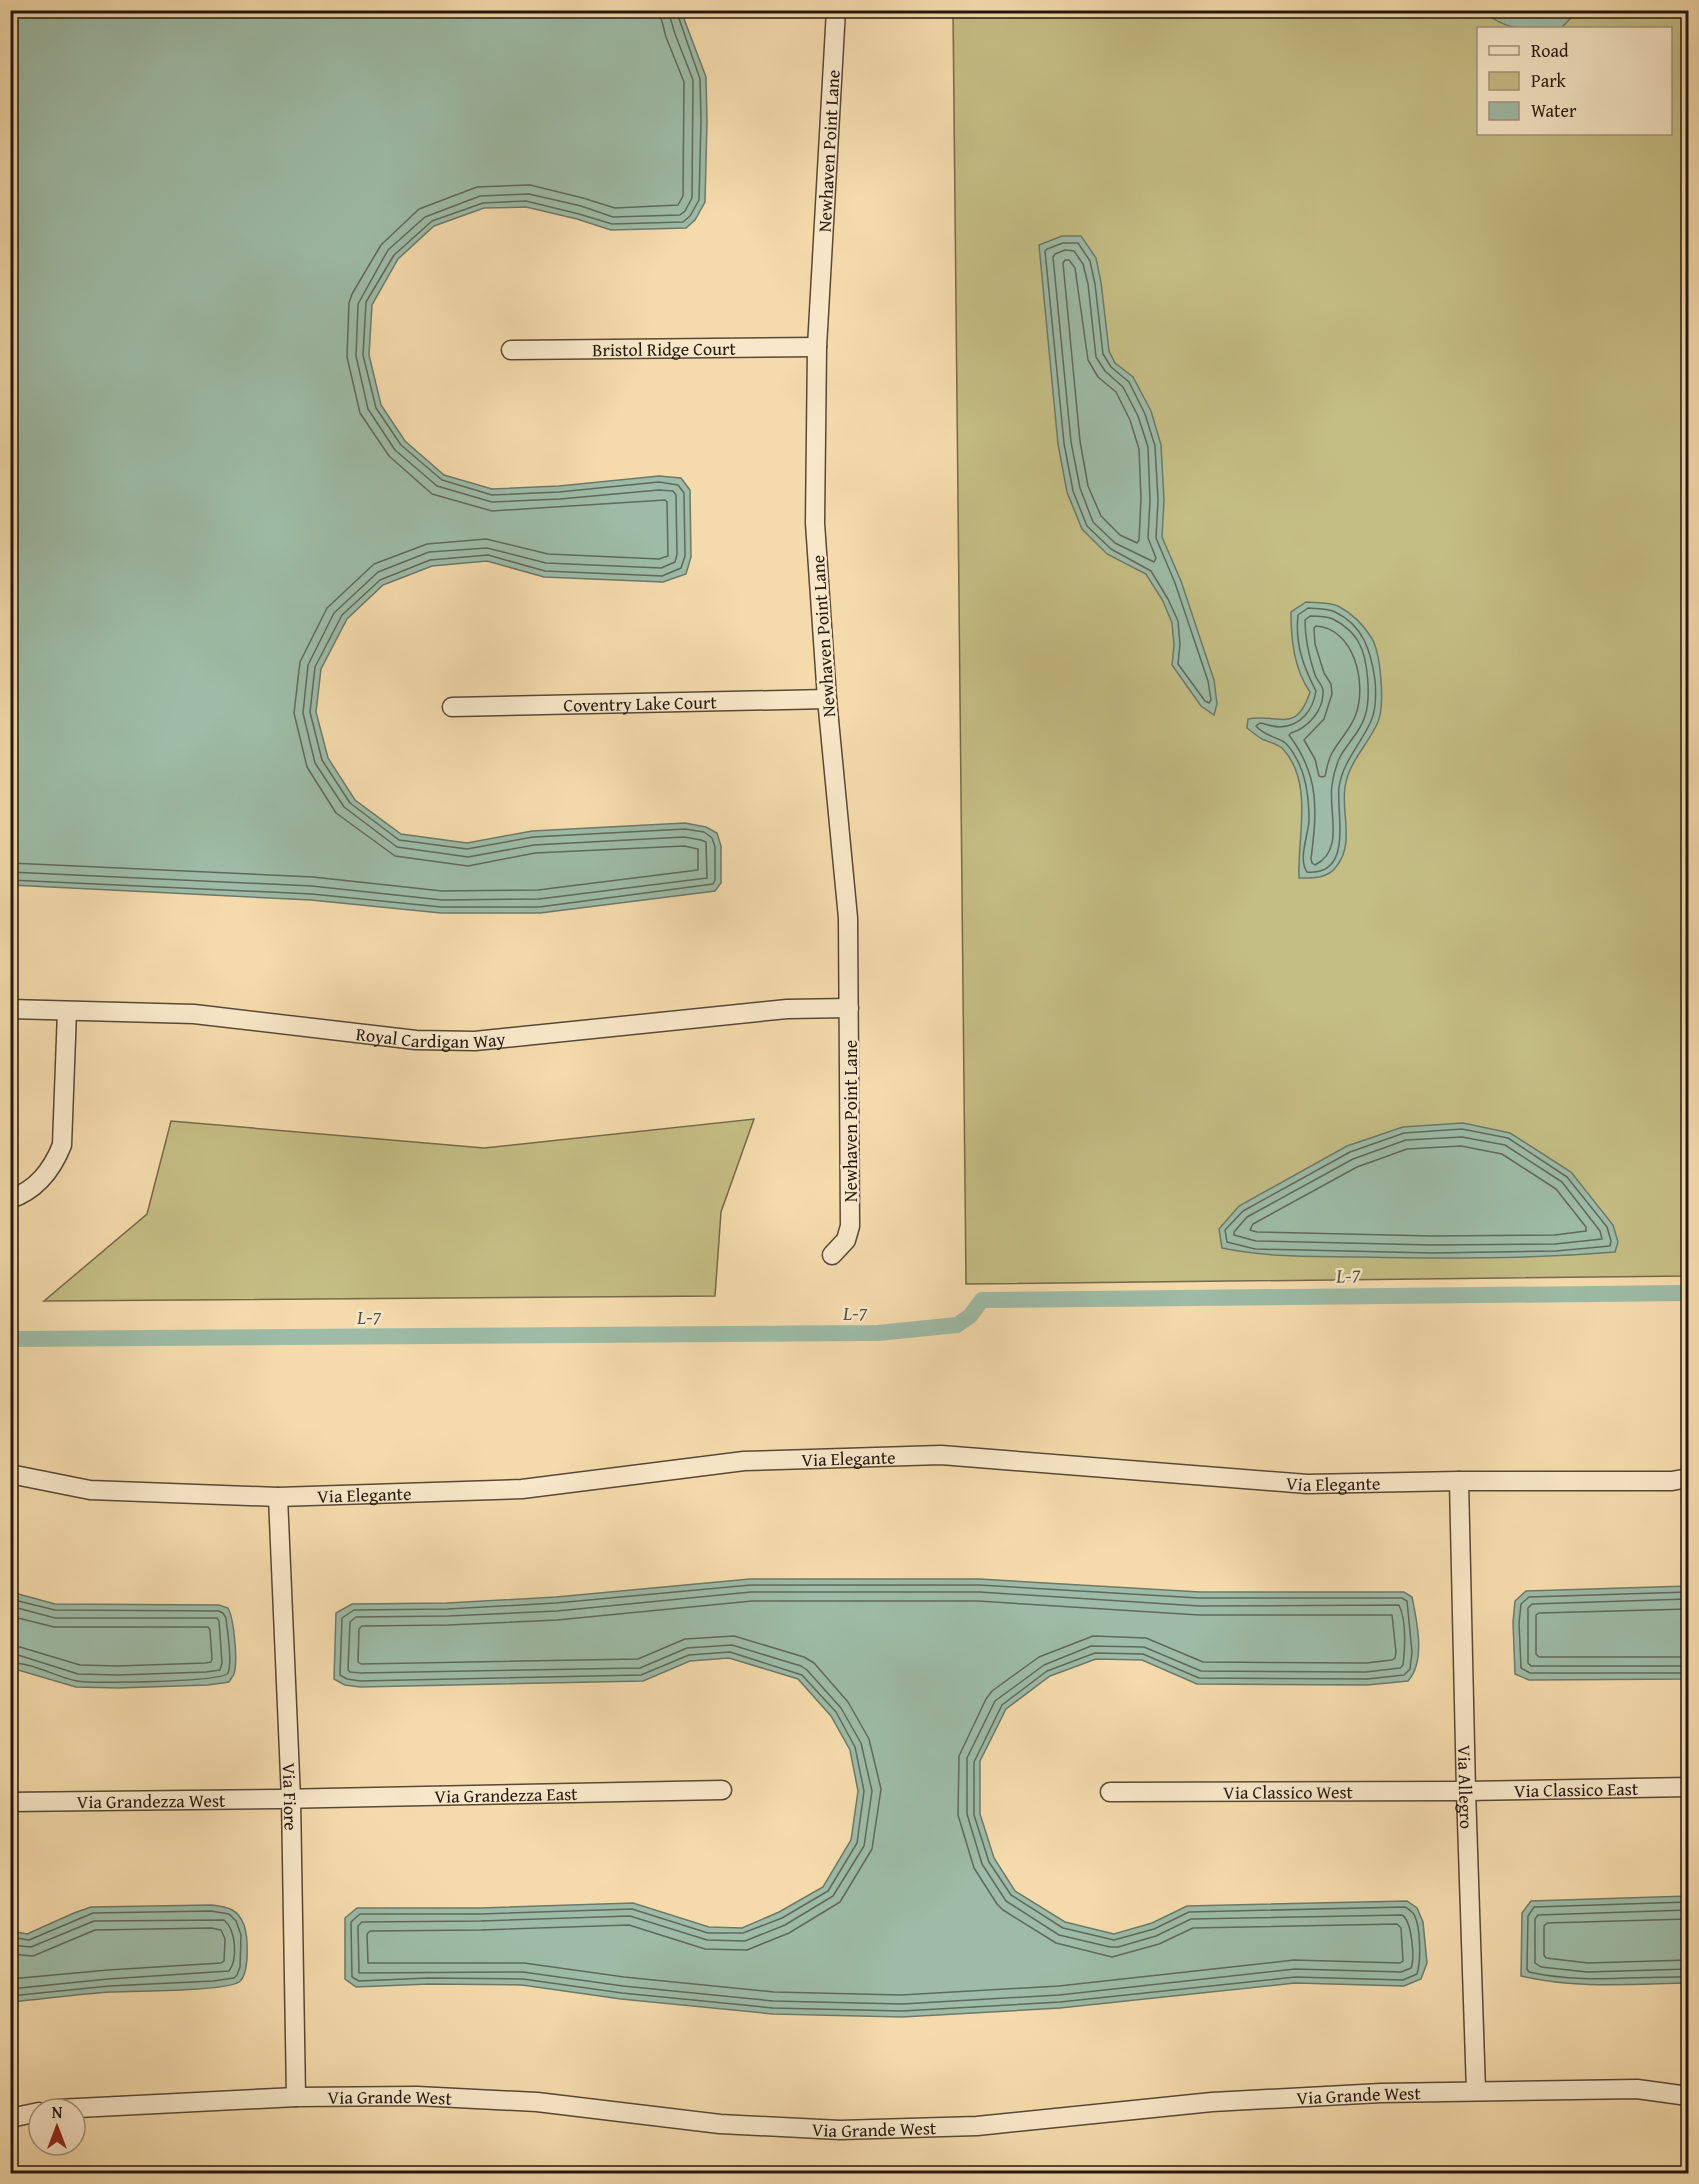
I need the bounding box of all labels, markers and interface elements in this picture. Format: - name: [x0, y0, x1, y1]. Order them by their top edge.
- legend: [1477, 27, 1672, 135]
- text: Road: [1531, 37, 1569, 64]
- text: Park: [1531, 67, 1567, 94]
- street label: Newhaven Point Lane: [810, 69, 846, 233]
- text: Water: [1531, 97, 1577, 124]
- street label: Bristol Ridge Court: [592, 334, 736, 363]
- street label: Newhaven Point Lane: [804, 554, 842, 718]
- street label: Coventry Lake Court: [563, 688, 718, 718]
- street label: Royal Cardigan Way: [354, 1020, 507, 1055]
- street label: Newhaven Point Lane: [837, 1040, 864, 1202]
- water label: L-7: [1335, 1260, 1361, 1290]
- water label: L-7: [842, 1298, 868, 1327]
- water label: L-7: [356, 1302, 382, 1331]
- street label: Via Elegante: [801, 1443, 896, 1473]
- street label: Via Elegante: [1285, 1469, 1381, 1498]
- street label: Via Elegante: [317, 1479, 412, 1509]
- street label: Via Allegro: [1451, 1745, 1481, 1829]
- street label: Via Fiore: [276, 1762, 305, 1831]
- street label: Via Classico East: [1514, 1774, 1639, 1804]
- street label: Via Classico West: [1223, 1778, 1354, 1805]
- street label: Via Grandezza East: [434, 1779, 578, 1809]
- street label: Via Grandezza West: [76, 1786, 226, 1815]
- street label: Via Grande West: [1296, 2079, 1422, 2111]
- street label: Via Grande West: [327, 2082, 453, 2111]
- north arrow: [27, 2097, 87, 2157]
- text: N: [52, 2100, 63, 2124]
- street label: Via Grande West: [811, 2114, 937, 2144]

